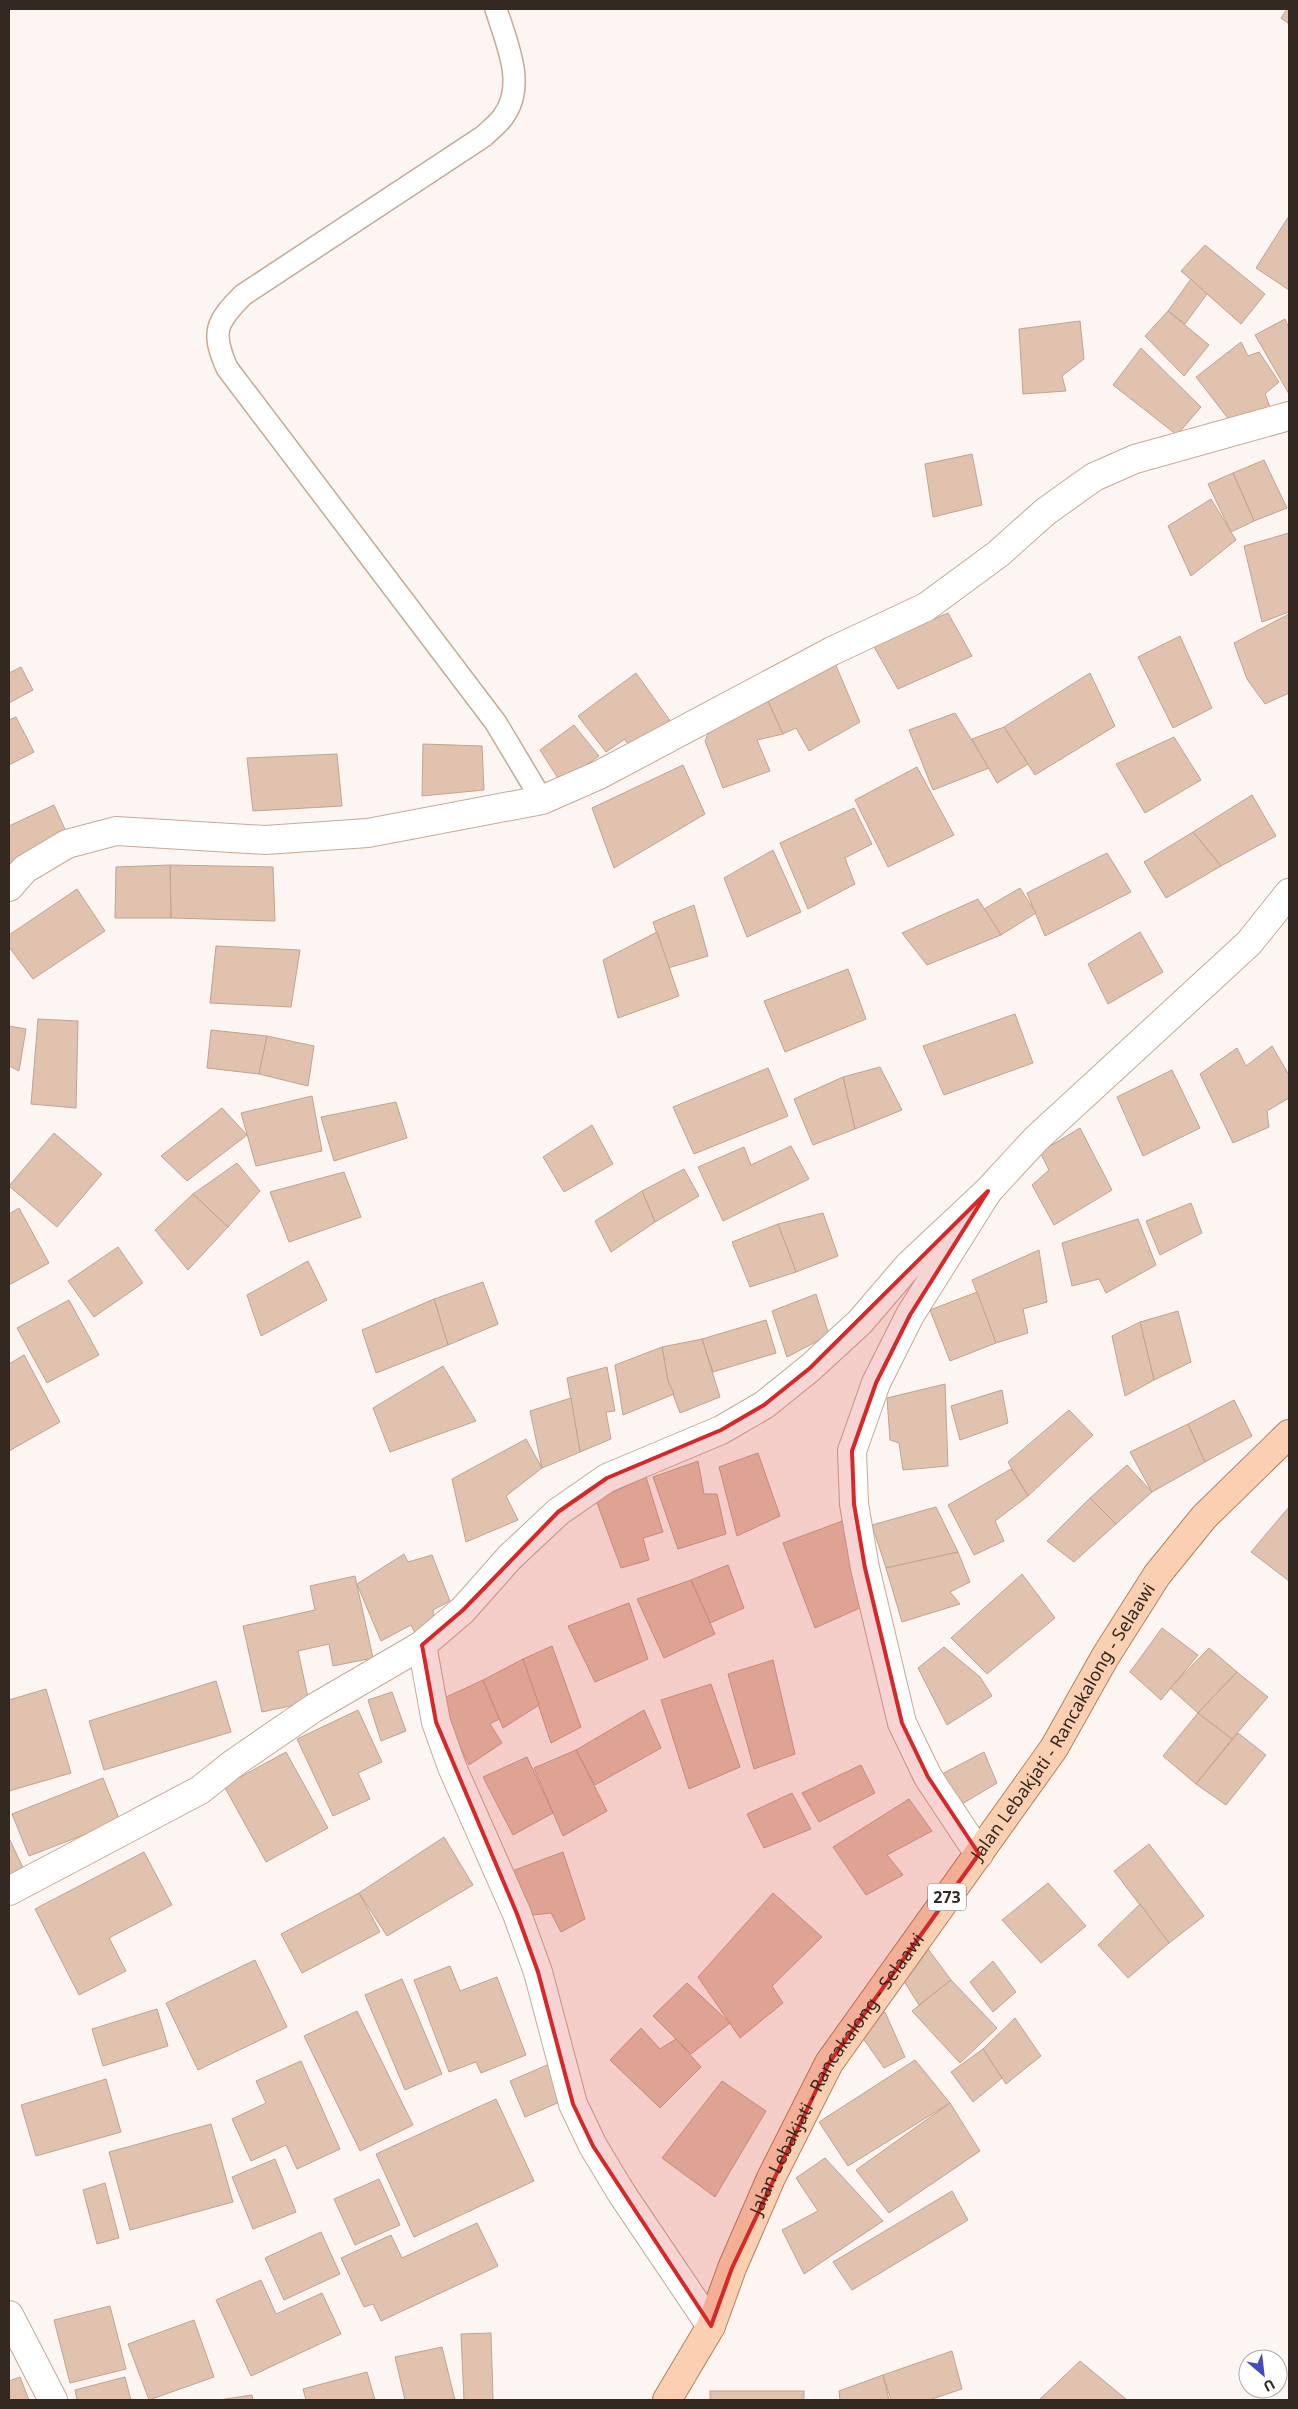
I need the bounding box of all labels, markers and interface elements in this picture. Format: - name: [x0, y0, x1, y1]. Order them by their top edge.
- street label: Jalan Lebakjati - Rancakalong - Selaawi: [964, 1578, 1160, 1866]
- road number: 273: [928, 1884, 966, 1910]
- street label: Jalan Lebakjati - Rancakalong - Selaawi: [743, 1928, 929, 2220]
- north arrow: [1238, 2349, 1288, 2399]
- text: U: [1260, 2375, 1278, 2397]

